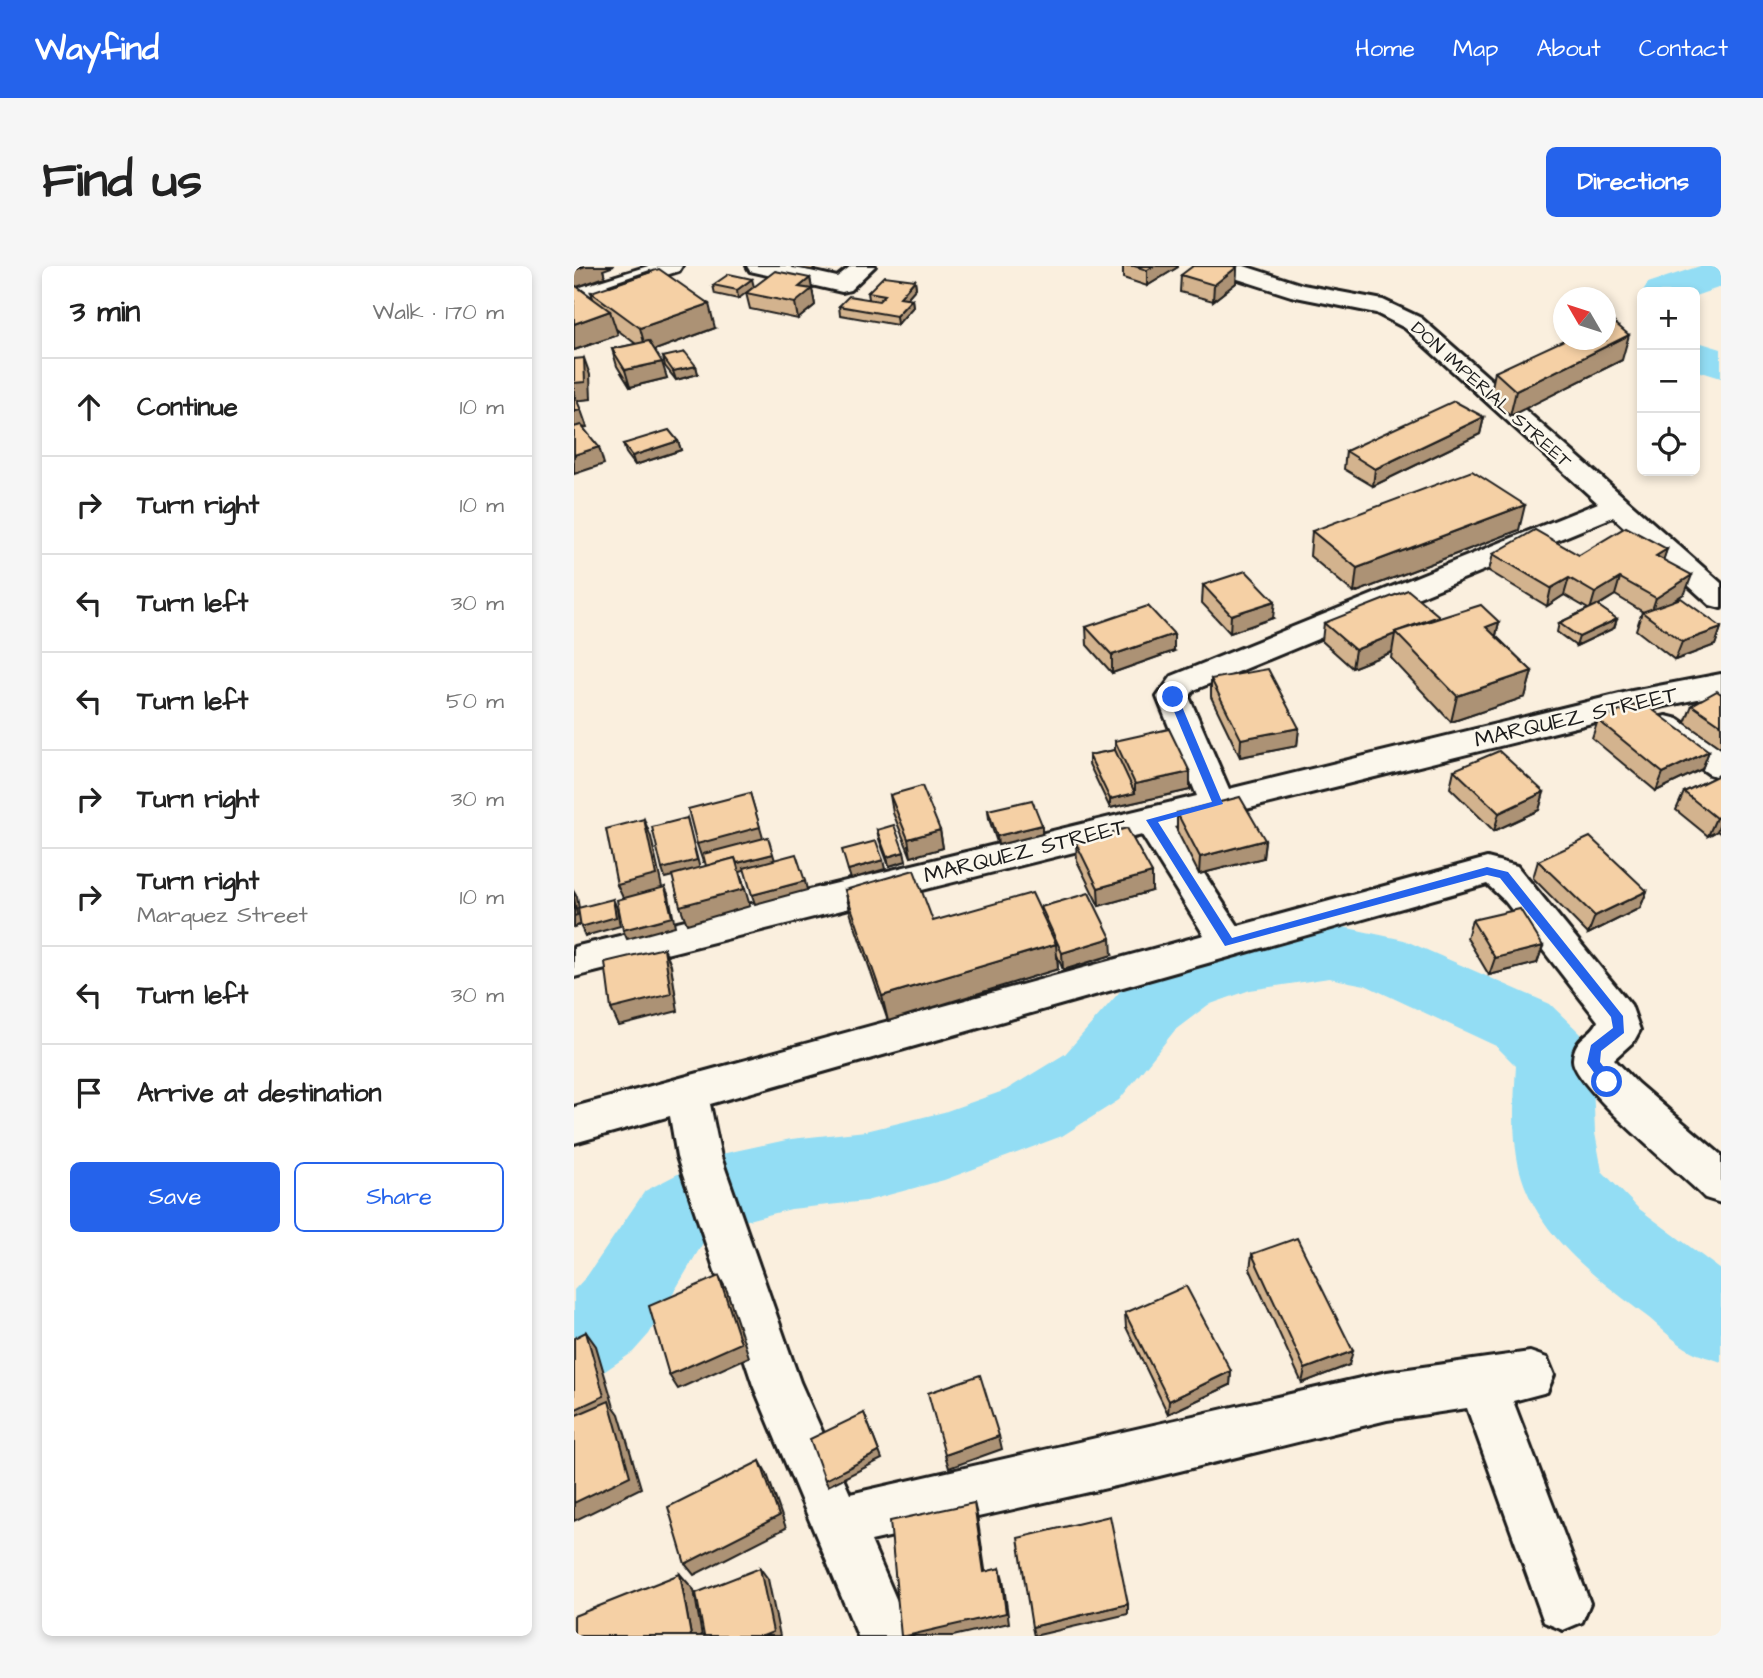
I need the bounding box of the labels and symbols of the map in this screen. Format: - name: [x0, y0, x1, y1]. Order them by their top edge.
- north arrow: [1553, 287, 1616, 350]
- street label: DON IMPERIAL STREET: [1405, 315, 1577, 475]
- street label: MARQUEZ STREET: [1471, 678, 1681, 756]
- route end: [1157, 681, 1188, 712]
- street label: MARQUEZ STREET: [921, 810, 1130, 892]
- route start: [1591, 1066, 1622, 1097]

